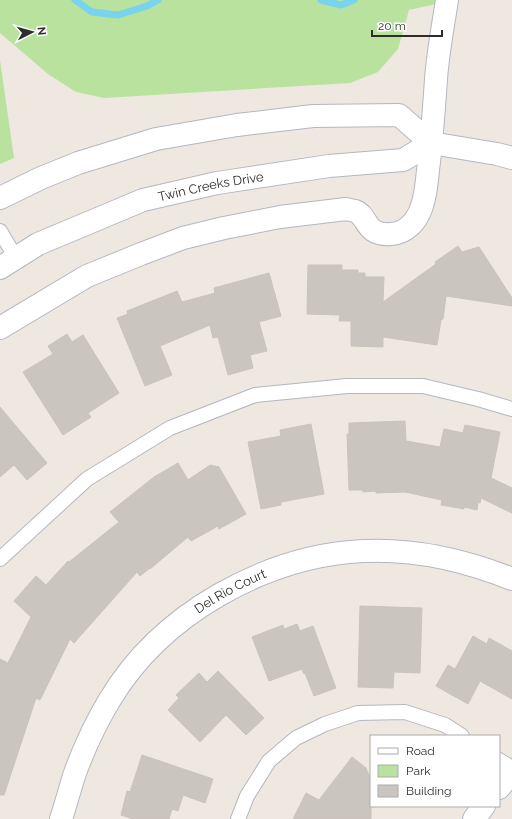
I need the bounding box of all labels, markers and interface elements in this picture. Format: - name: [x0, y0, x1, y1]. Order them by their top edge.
- north arrow: [12, 12, 52, 52]
- scale bar: [372, 12, 442, 38]
- text: 20 m: [378, 19, 406, 33]
- text: N: [35, 26, 48, 36]
- street label: Twin Creeks Drive: [156, 168, 265, 204]
- street label: Del Rio Court: [191, 565, 269, 616]
- legend: [370, 735, 500, 807]
- text: Road: [406, 744, 435, 758]
- text: Park: [406, 764, 431, 778]
- text: Building: [406, 784, 452, 798]

